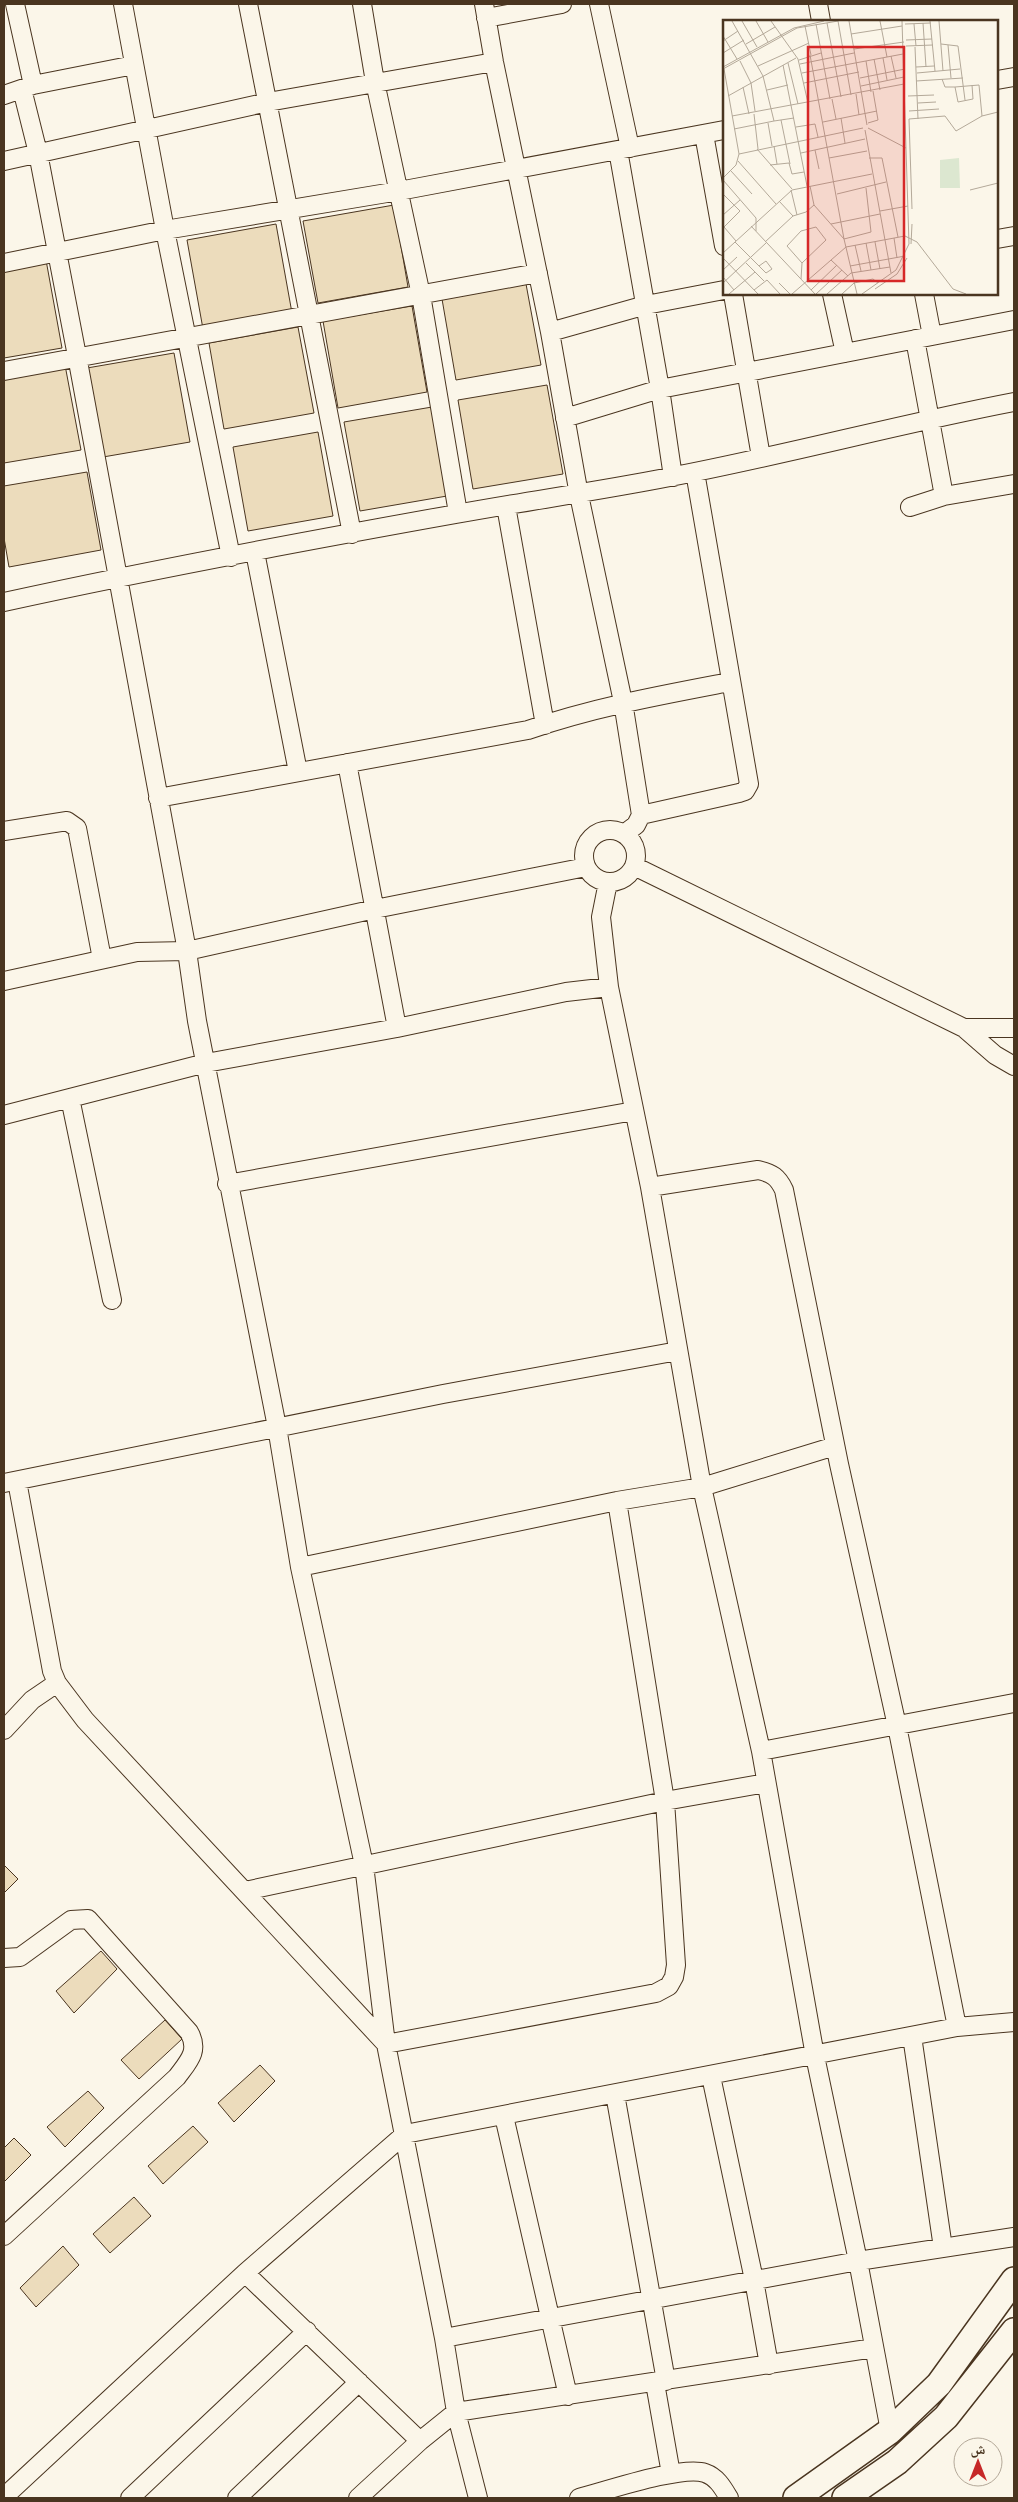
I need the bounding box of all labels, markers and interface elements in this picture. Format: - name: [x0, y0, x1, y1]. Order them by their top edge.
- inset map: [723, 20, 998, 295]
- north arrow: [953, 2437, 1003, 2487]
- text: ش: [971, 2441, 986, 2458]

